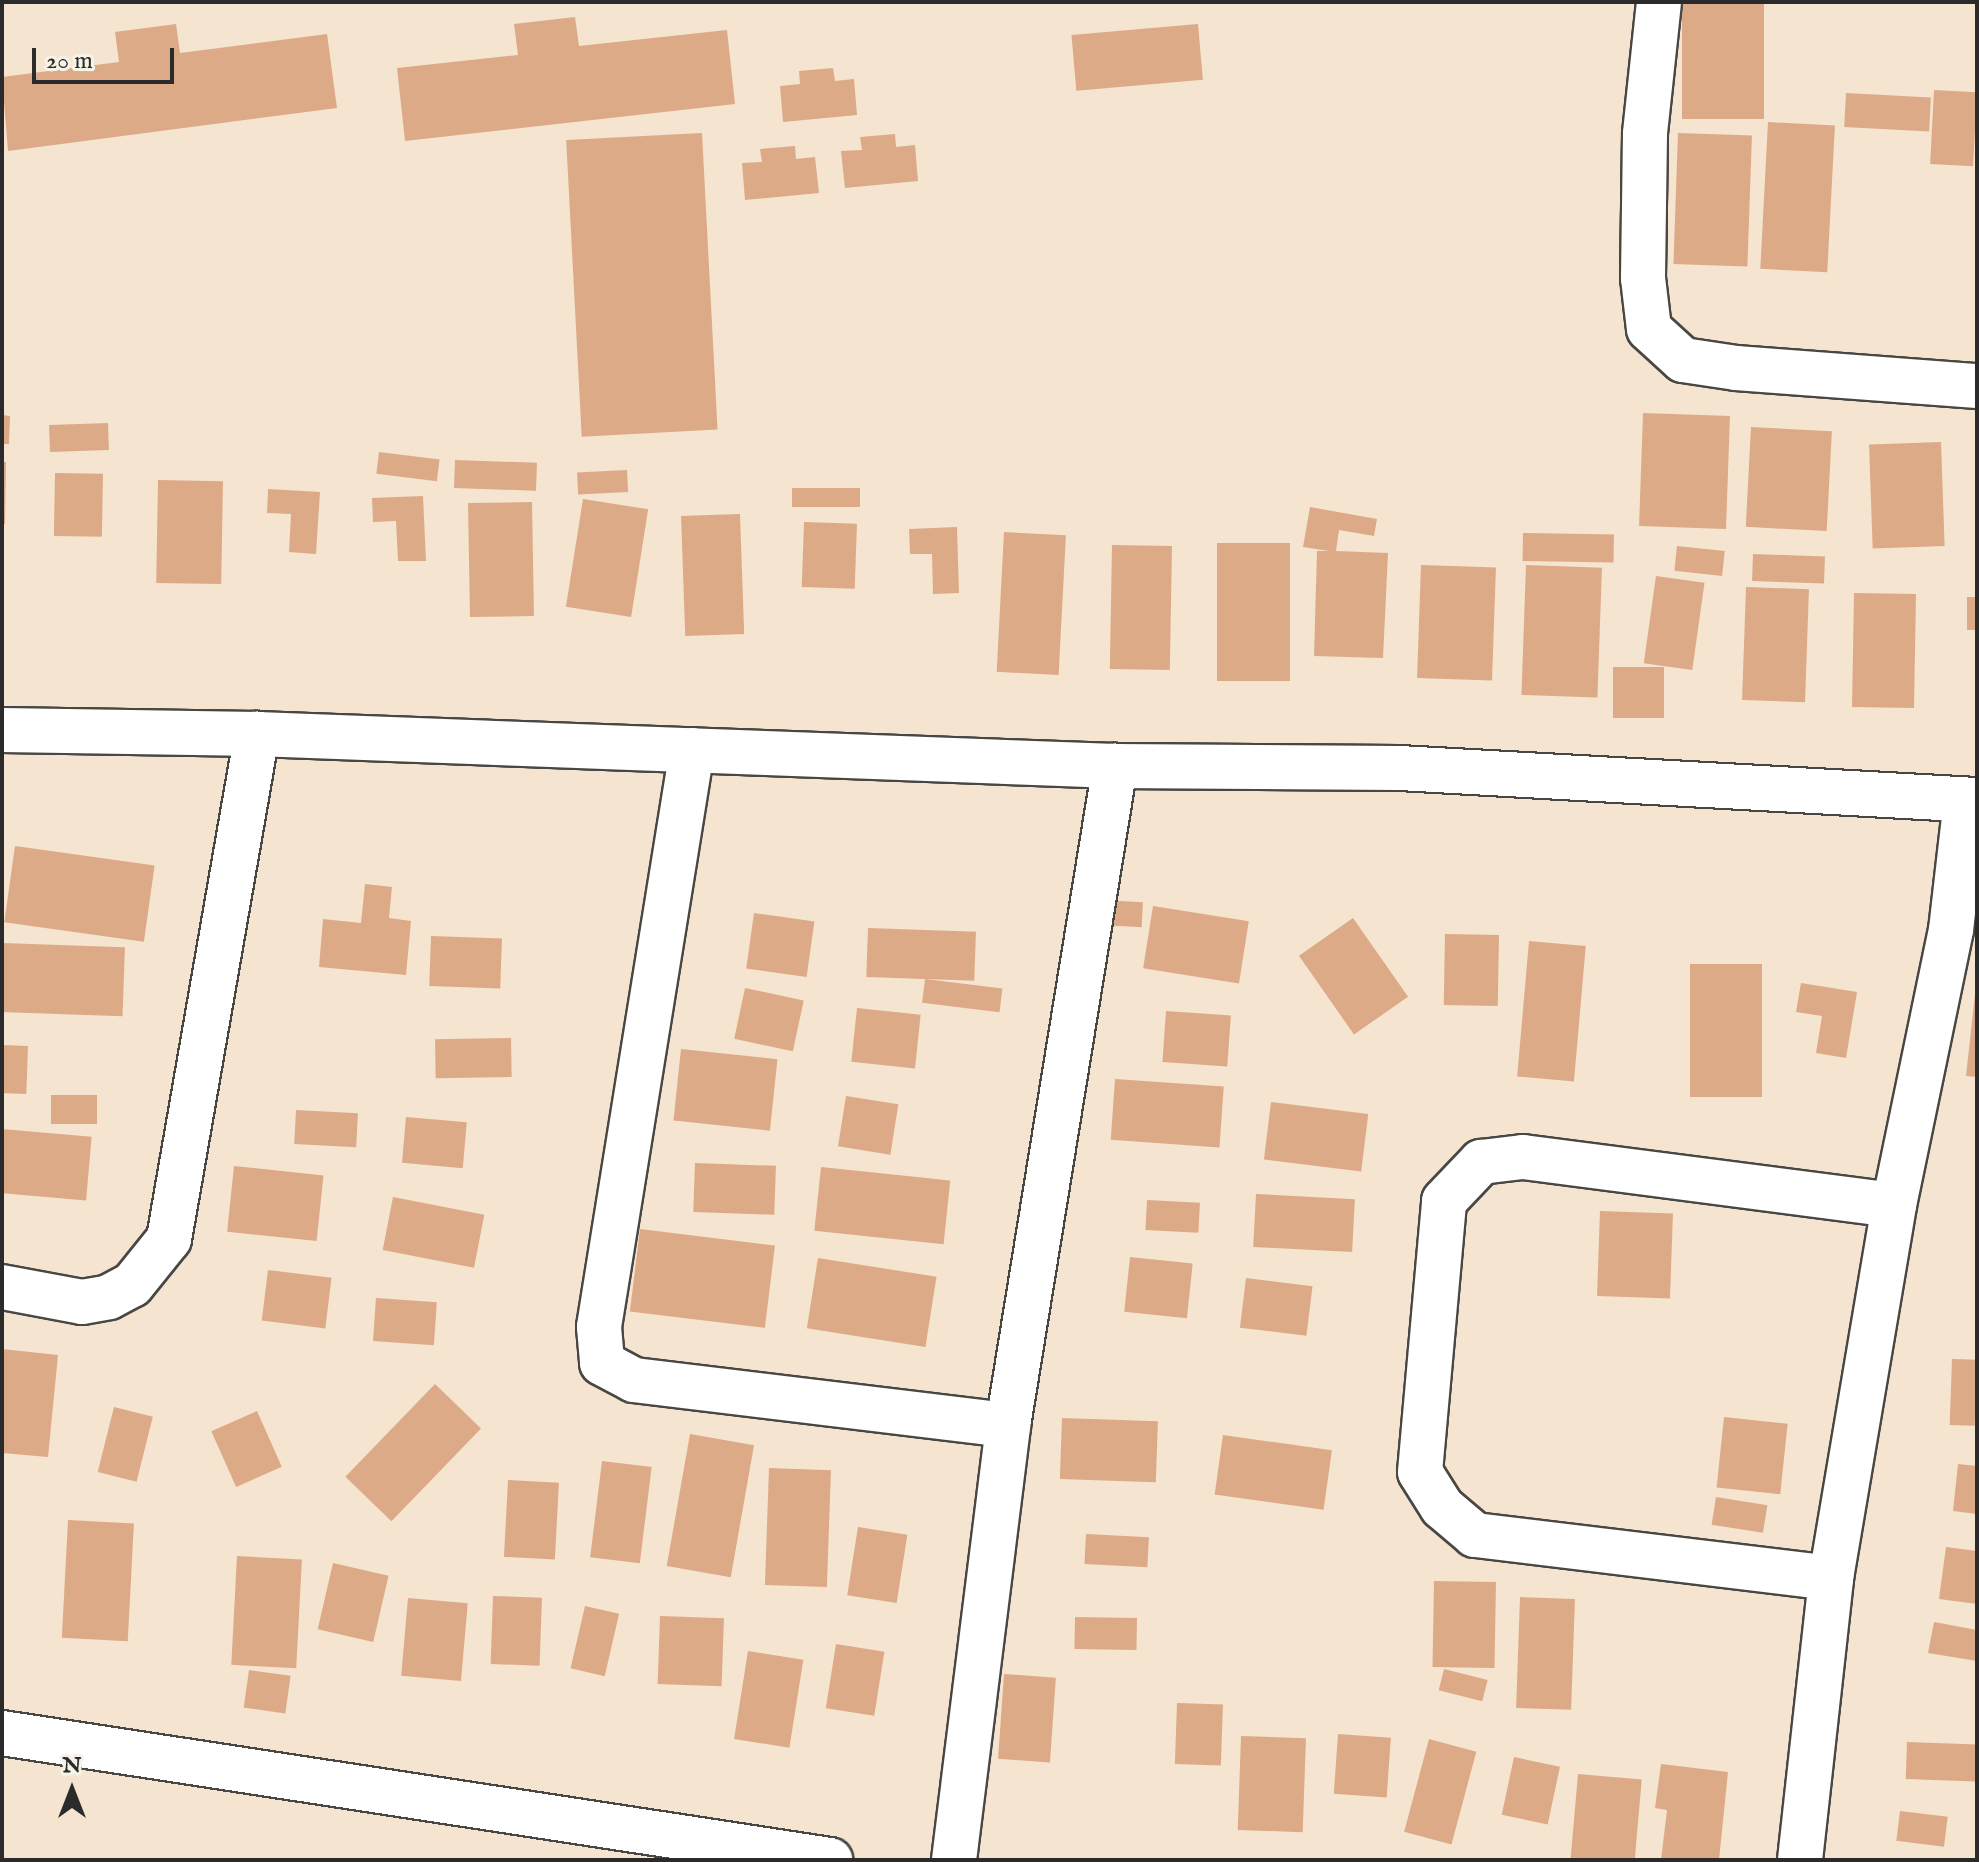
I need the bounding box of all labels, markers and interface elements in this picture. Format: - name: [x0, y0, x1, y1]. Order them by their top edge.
- scale bar: [36, 32, 178, 82]
- text: 20 m: [46, 46, 93, 77]
- north arrow: [32, 1750, 112, 1830]
- text: N: [62, 1752, 82, 1780]

